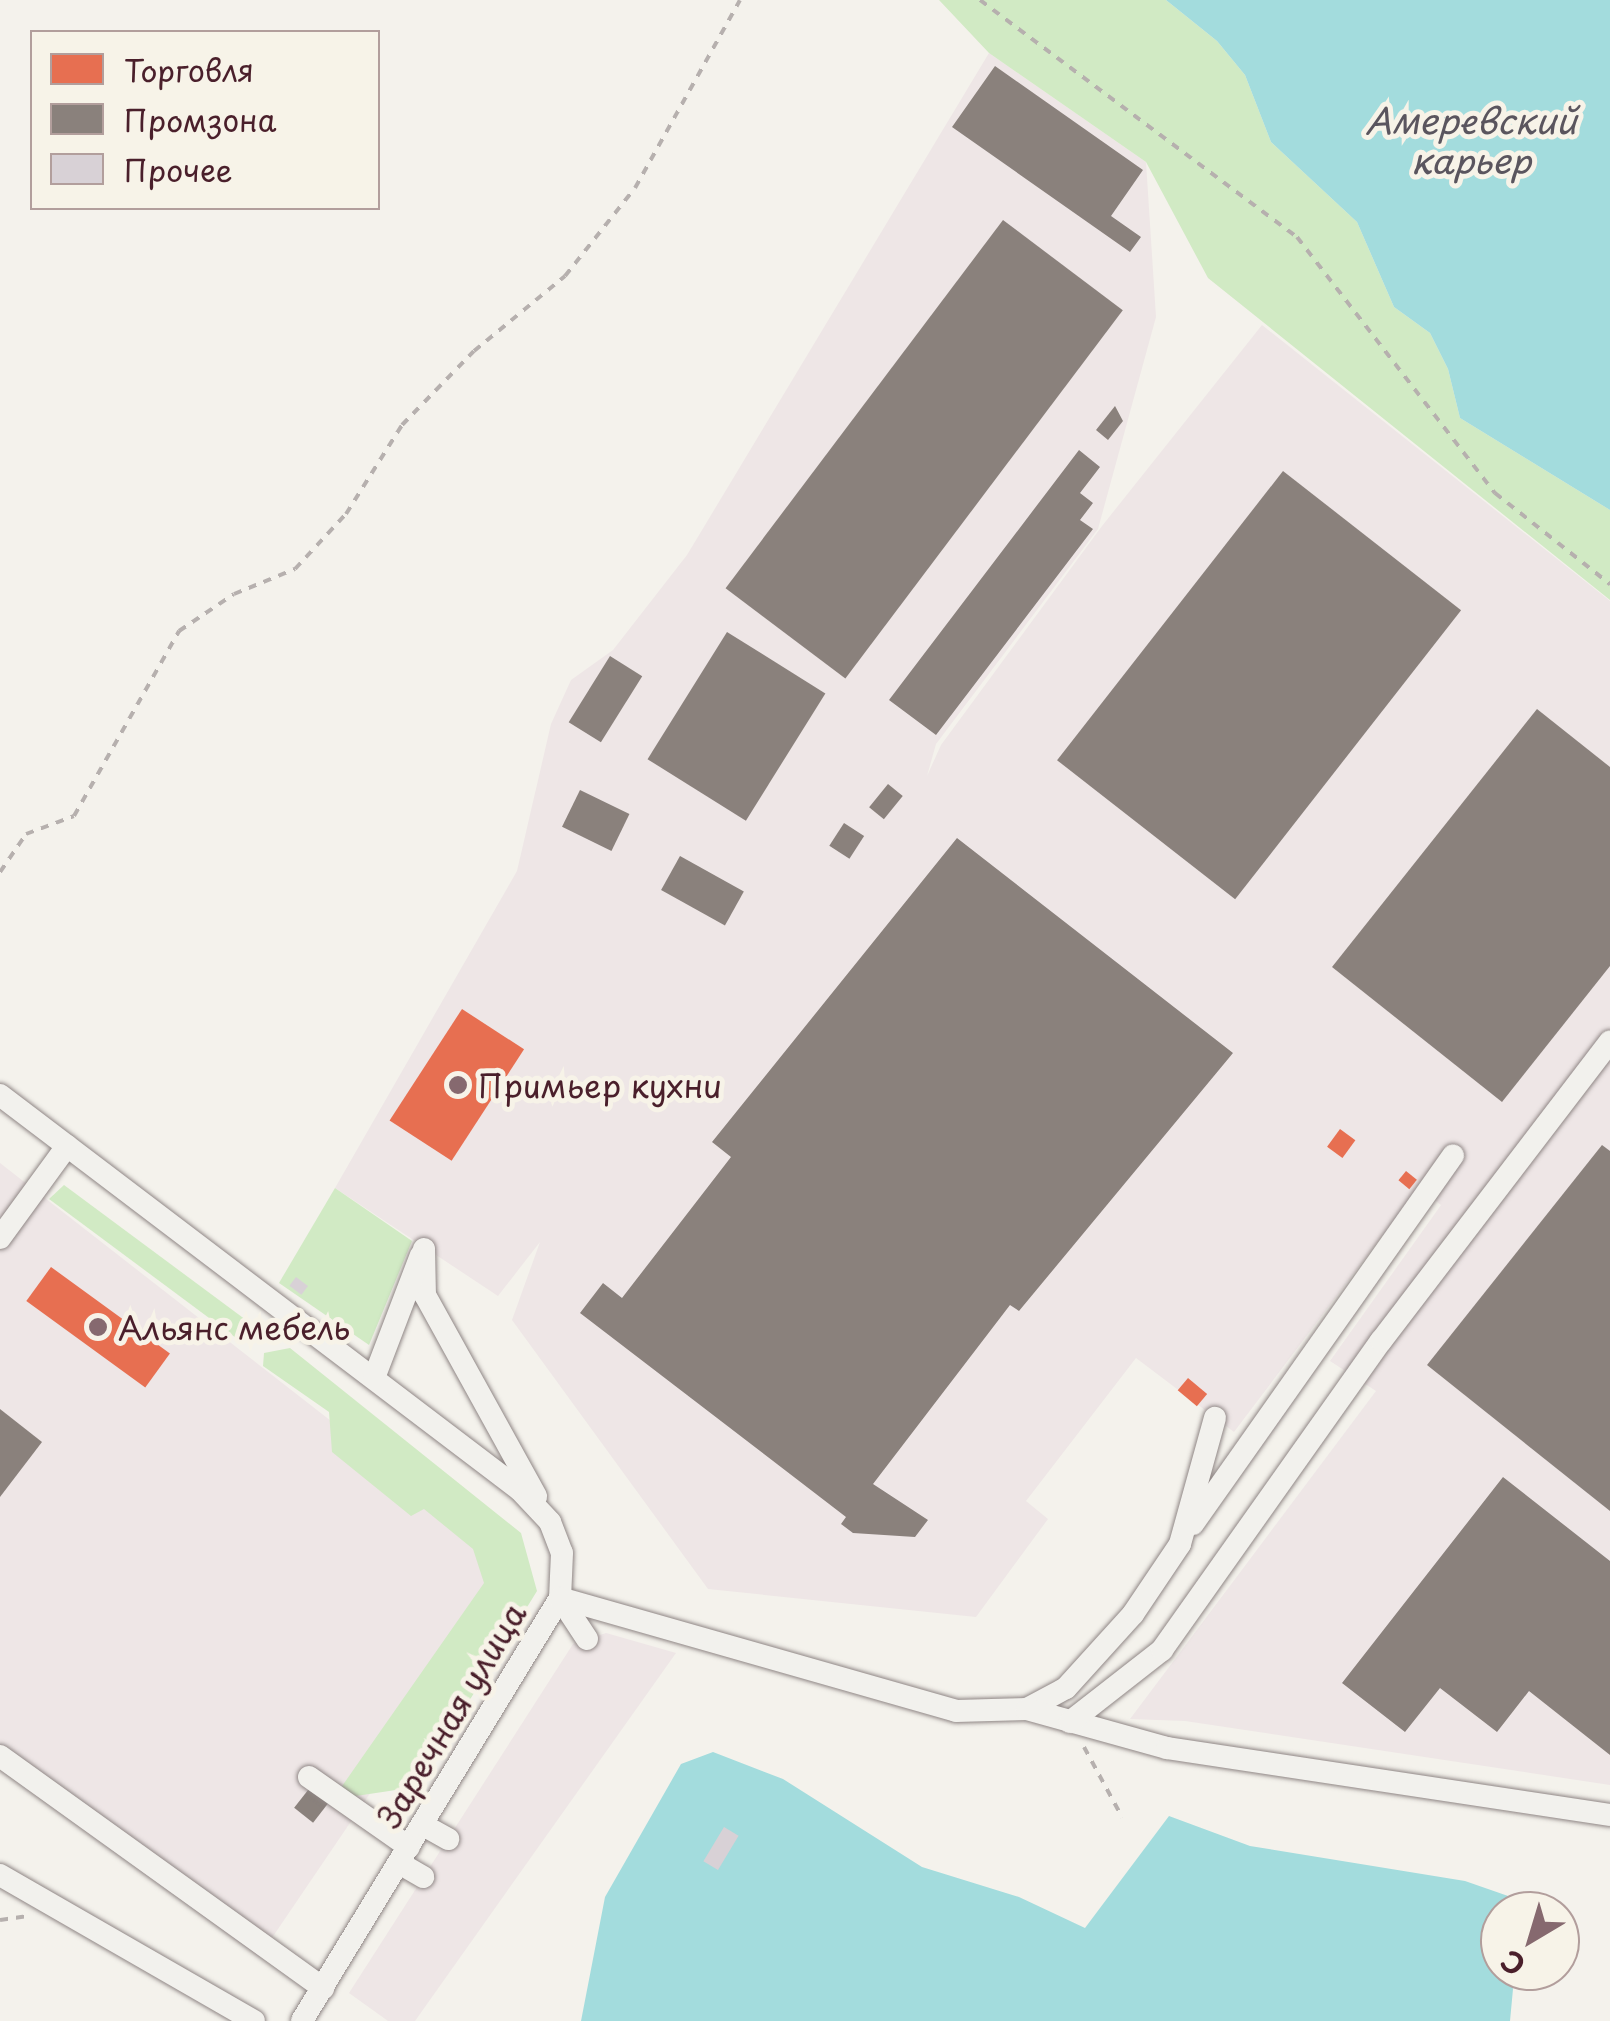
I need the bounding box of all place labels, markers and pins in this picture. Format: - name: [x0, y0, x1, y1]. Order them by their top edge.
- place label: Примьер кухни: [478, 1066, 721, 1104]
- marker: Примьер кухни: [447, 1074, 469, 1096]
- place label: Альянс мебель: [118, 1308, 353, 1346]
- marker: Альянс мебель: [87, 1316, 109, 1338]

